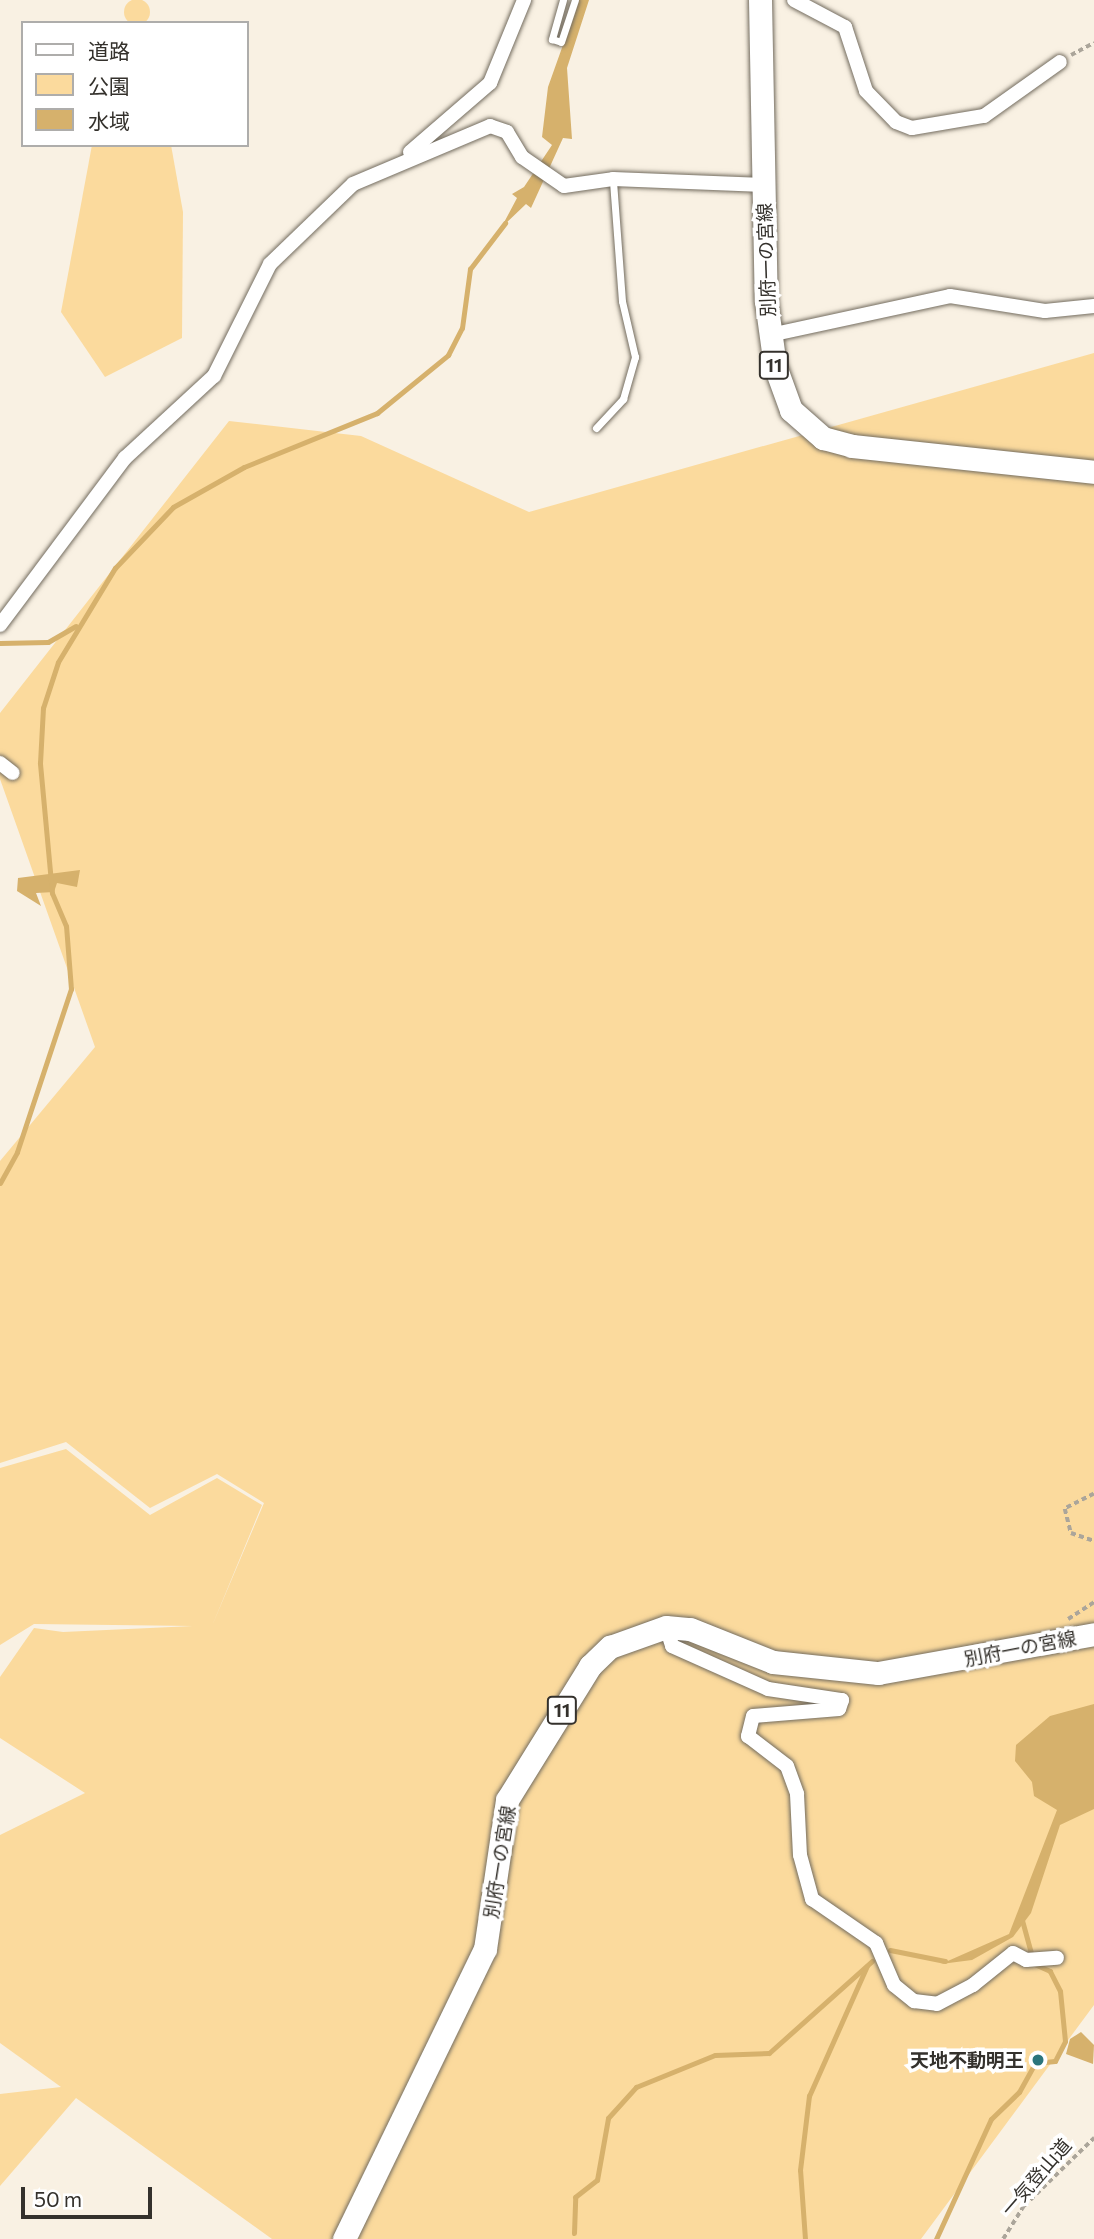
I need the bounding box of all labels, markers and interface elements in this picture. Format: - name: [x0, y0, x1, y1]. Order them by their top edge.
- legend: [21, 21, 248, 147]
- text: 道路: [88, 38, 130, 63]
- text: 公園: [88, 73, 130, 98]
- text: 水域: [88, 108, 130, 133]
- street label: 別府一の宮線: [753, 203, 779, 317]
- road number: 11: [758, 351, 790, 380]
- street label: 別府一の宮線: [962, 1626, 1078, 1670]
- road number: 11: [546, 1695, 578, 1724]
- street label: 別府一の宮線: [479, 1804, 519, 1920]
- place label: 天地不動明王: [910, 2049, 1024, 2071]
- marker: 天地不動明王: [1030, 2052, 1046, 2068]
- street label: 一気登山道: [996, 2134, 1076, 2220]
- scale bar: [24, 2172, 156, 2216]
- text: 50 m: [34, 2186, 82, 2211]

